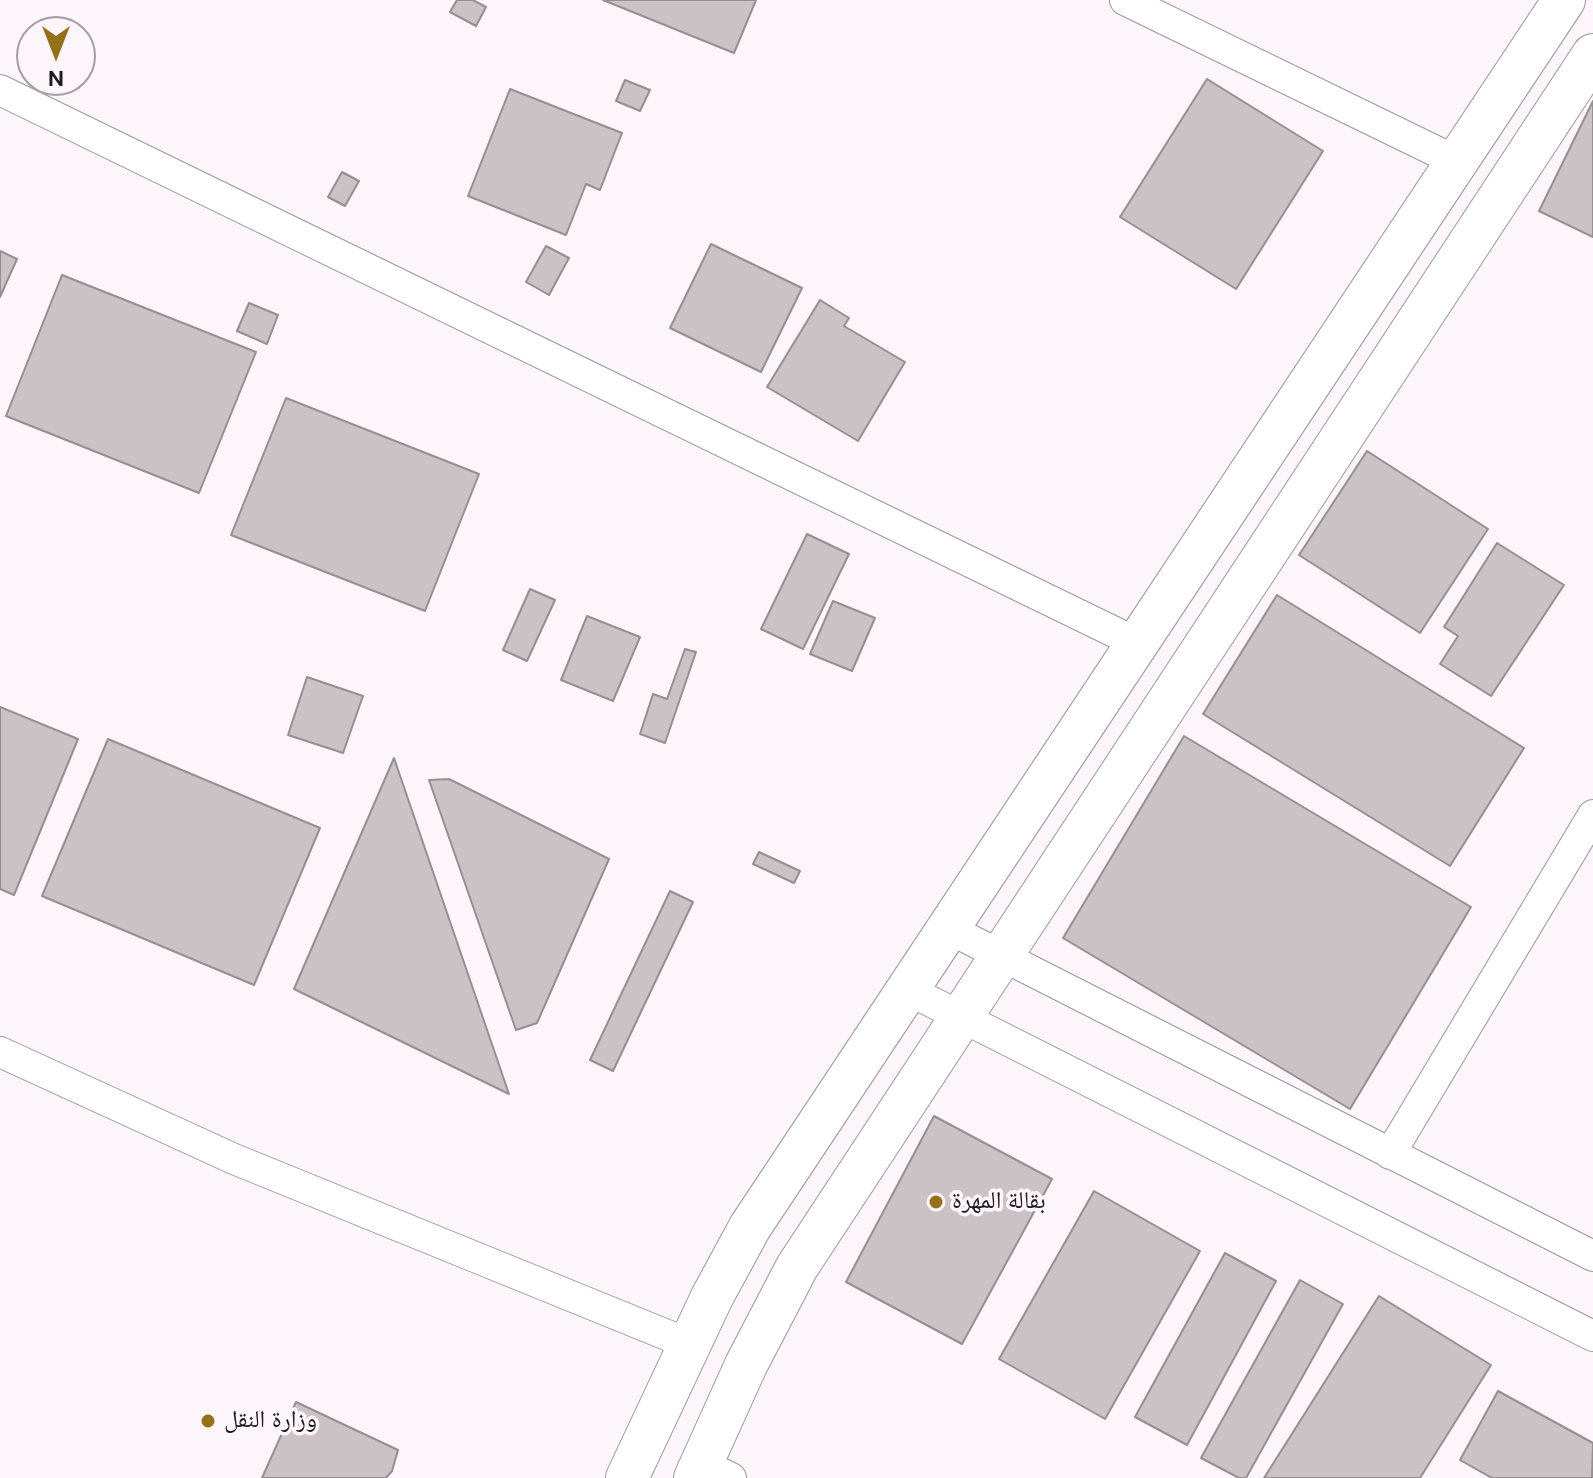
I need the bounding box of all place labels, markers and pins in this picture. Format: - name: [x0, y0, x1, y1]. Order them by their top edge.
- place label: بقالة المهرة: [952, 1188, 1046, 1216]
- marker: بقالة المهرة: [927, 1193, 945, 1211]
- place label: وزارة النقل: [224, 1407, 317, 1435]
- marker: وزارة النقل: [199, 1412, 217, 1430]

